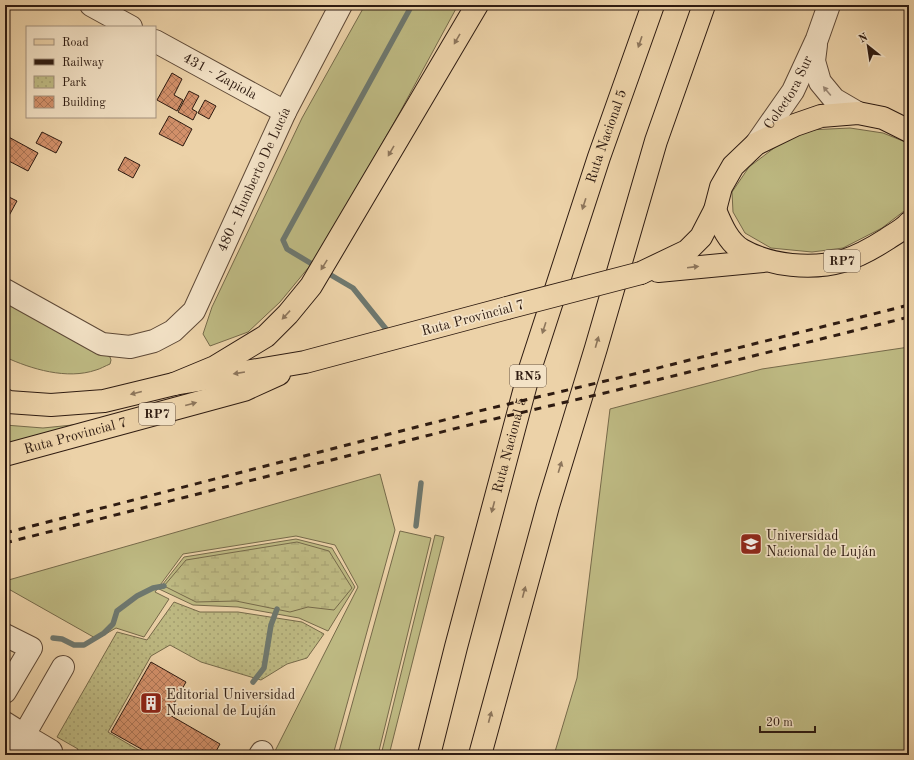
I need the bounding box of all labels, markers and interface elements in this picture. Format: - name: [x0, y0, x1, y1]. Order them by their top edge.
- legend: [26, 26, 156, 118]
- north arrow: [848, 26, 888, 66]
- text: N: [857, 31, 871, 46]
- one-way arrow: [454, 33, 461, 45]
- one-way arrow: [637, 36, 643, 48]
- text: Road: [62, 37, 89, 49]
- street label: 431 - Zapiola: [181, 51, 259, 102]
- street label: Colectora Sur: [761, 53, 815, 132]
- text: Railway: [62, 57, 105, 69]
- text: Park: [62, 77, 87, 89]
- one-way arrow: [822, 86, 831, 96]
- street label: Ruta Nacional 5: [584, 88, 629, 185]
- text: Building: [62, 97, 106, 109]
- street label: 480 - Humberto De Lucía: [215, 105, 293, 254]
- one-way arrow: [388, 145, 395, 157]
- one-way arrow: [581, 199, 587, 211]
- road number: RP7: [824, 250, 860, 272]
- one-way arrow: [320, 259, 327, 271]
- one-way arrow: [687, 264, 699, 270]
- street label: Ruta Provincial 7: [420, 297, 526, 339]
- one-way arrow: [282, 311, 291, 320]
- one-way arrow: [540, 322, 546, 334]
- one-way arrow: [594, 336, 600, 348]
- road number: RN5: [510, 365, 546, 387]
- one-way arrow: [233, 370, 245, 376]
- one-way arrow: [130, 390, 142, 396]
- street label: Ruta Nacional 5: [490, 396, 529, 495]
- one-way arrow: [185, 401, 198, 407]
- road number: RP7: [139, 403, 175, 425]
- street label: Ruta Provincial 7: [22, 415, 129, 457]
- one-way arrow: [557, 460, 563, 472]
- one-way arrow: [490, 501, 496, 513]
- place label: Universidad Nacional de Luján: [766, 529, 877, 559]
- school or university icon: Universidad Nacional de Luján: [738, 531, 764, 557]
- one-way arrow: [522, 586, 528, 598]
- place label: Editorial Universidad Nacional de Luján: [166, 688, 295, 718]
- building icon: Editorial Universidad Nacional de Luján: [138, 690, 164, 716]
- scale bar: [760, 708, 815, 734]
- one-way arrow: [488, 711, 494, 724]
- text: 20 m: [766, 717, 793, 729]

